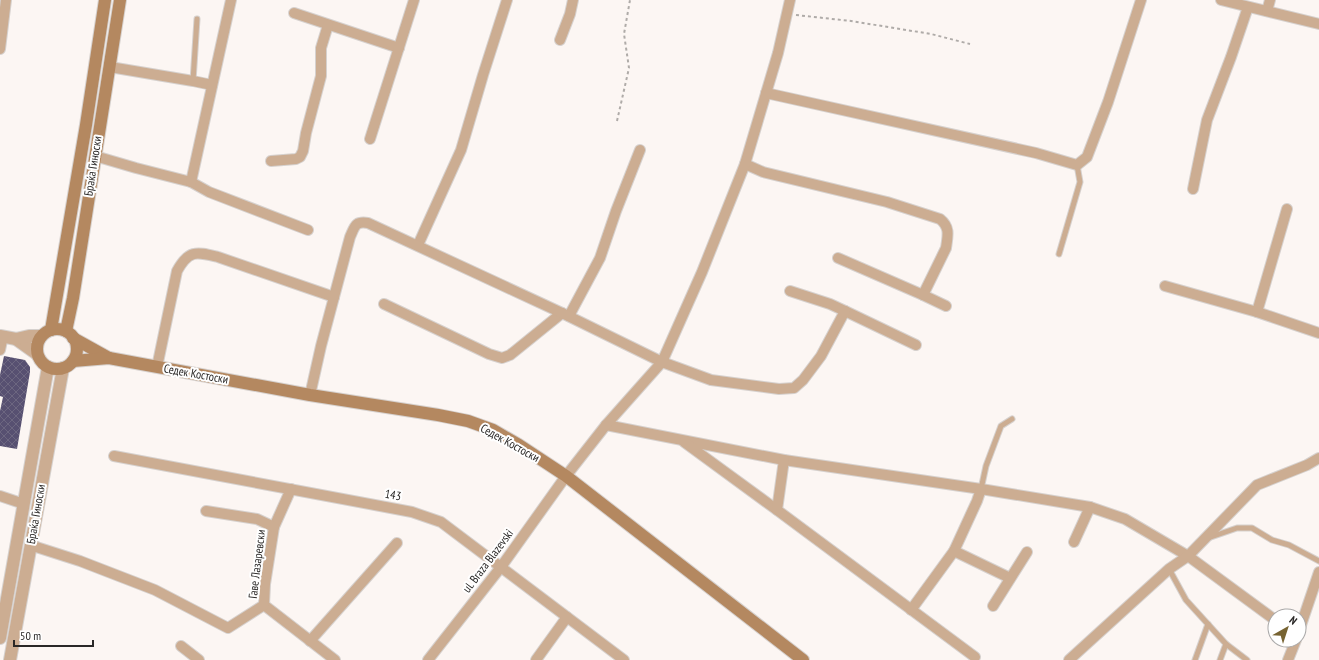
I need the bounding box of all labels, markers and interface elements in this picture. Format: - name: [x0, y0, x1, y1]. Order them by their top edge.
- street label: Браќа Гиноски: [80, 135, 105, 197]
- street label: Седек Костоски: [163, 360, 229, 387]
- street label: Седек Костоски: [478, 420, 542, 465]
- street label: Браќа Гиноски: [23, 483, 48, 545]
- street label: 143: [384, 486, 402, 503]
- street label: ul. Braza Blazevski: [459, 526, 516, 595]
- street label: Гаве Лазаревски: [245, 529, 268, 599]
- north arrow: [1267, 608, 1307, 648]
- text: N: [1287, 613, 1300, 628]
- scale bar: [14, 622, 93, 648]
- text: 50 m: [20, 628, 41, 643]

